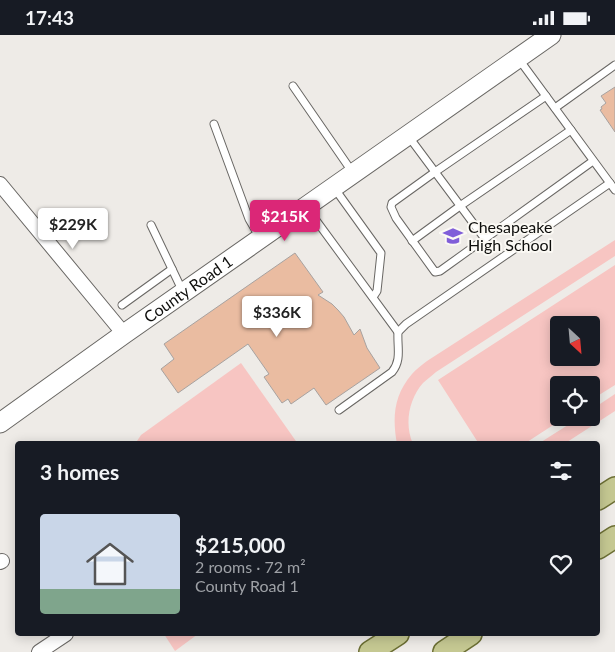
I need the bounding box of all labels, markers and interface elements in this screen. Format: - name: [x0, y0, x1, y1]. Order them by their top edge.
- text: 17:43: [25, 6, 74, 29]
- pin: $215K: [250, 199, 320, 242]
- text: $215K: [261, 206, 309, 225]
- pin: $229K: [38, 207, 108, 250]
- text: $229K: [49, 214, 97, 233]
- place label: Chesapeake High School: [468, 217, 552, 254]
- school or university icon: Chesapeake High School: [442, 225, 464, 247]
- street label: County Road 1: [140, 251, 236, 326]
- pin: $336K: [242, 295, 312, 338]
- text: $336K: [253, 302, 301, 321]
- north arrow: [550, 316, 600, 366]
- map controls: [550, 316, 600, 426]
- button: locate: [550, 376, 600, 426]
- icon: filters: [547, 457, 575, 485]
- text: 3 homes: [40, 459, 119, 484]
- text: $215,000: [195, 532, 285, 557]
- icon: home: [80, 534, 140, 594]
- icon: heart: [547, 550, 575, 578]
- text: 2 rooms · 72 m²: [195, 557, 306, 576]
- text: County Road 1: [195, 576, 299, 595]

